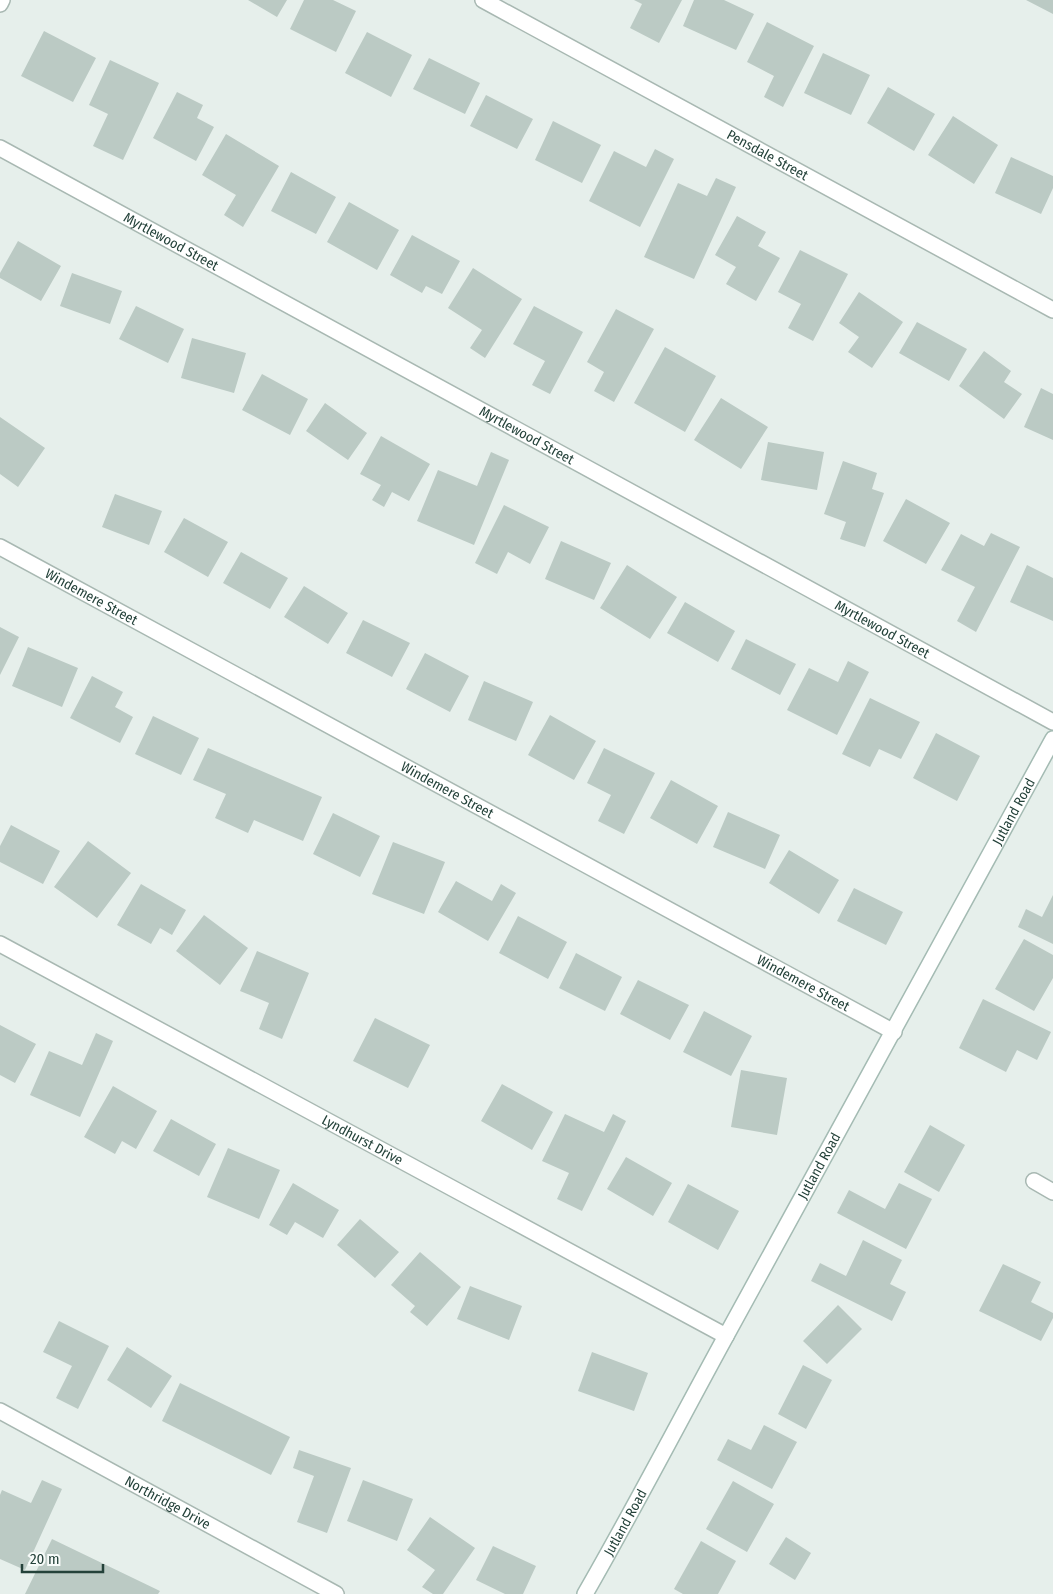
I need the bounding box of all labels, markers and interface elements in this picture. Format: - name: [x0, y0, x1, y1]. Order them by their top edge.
- street label: Pensdale Street: [724, 126, 811, 184]
- street label: Myrtlewood Street: [121, 209, 222, 274]
- street label: Myrtlewood Street: [477, 403, 577, 468]
- street label: Windemere Street: [42, 565, 141, 629]
- street label: Myrtlewood Street: [832, 596, 933, 662]
- street label: Windemere Street: [398, 758, 497, 822]
- street label: Jutland Road: [988, 775, 1039, 848]
- street label: Windemere Street: [754, 951, 853, 1015]
- street label: Lyndhurst Drive: [319, 1111, 406, 1169]
- street label: Jutland Road: [794, 1130, 844, 1202]
- street label: Northridge Drive: [122, 1472, 214, 1533]
- street label: Jutland Road: [600, 1486, 650, 1559]
- scale bar: [22, 1542, 104, 1574]
- text: 20 m: [30, 1550, 60, 1568]

